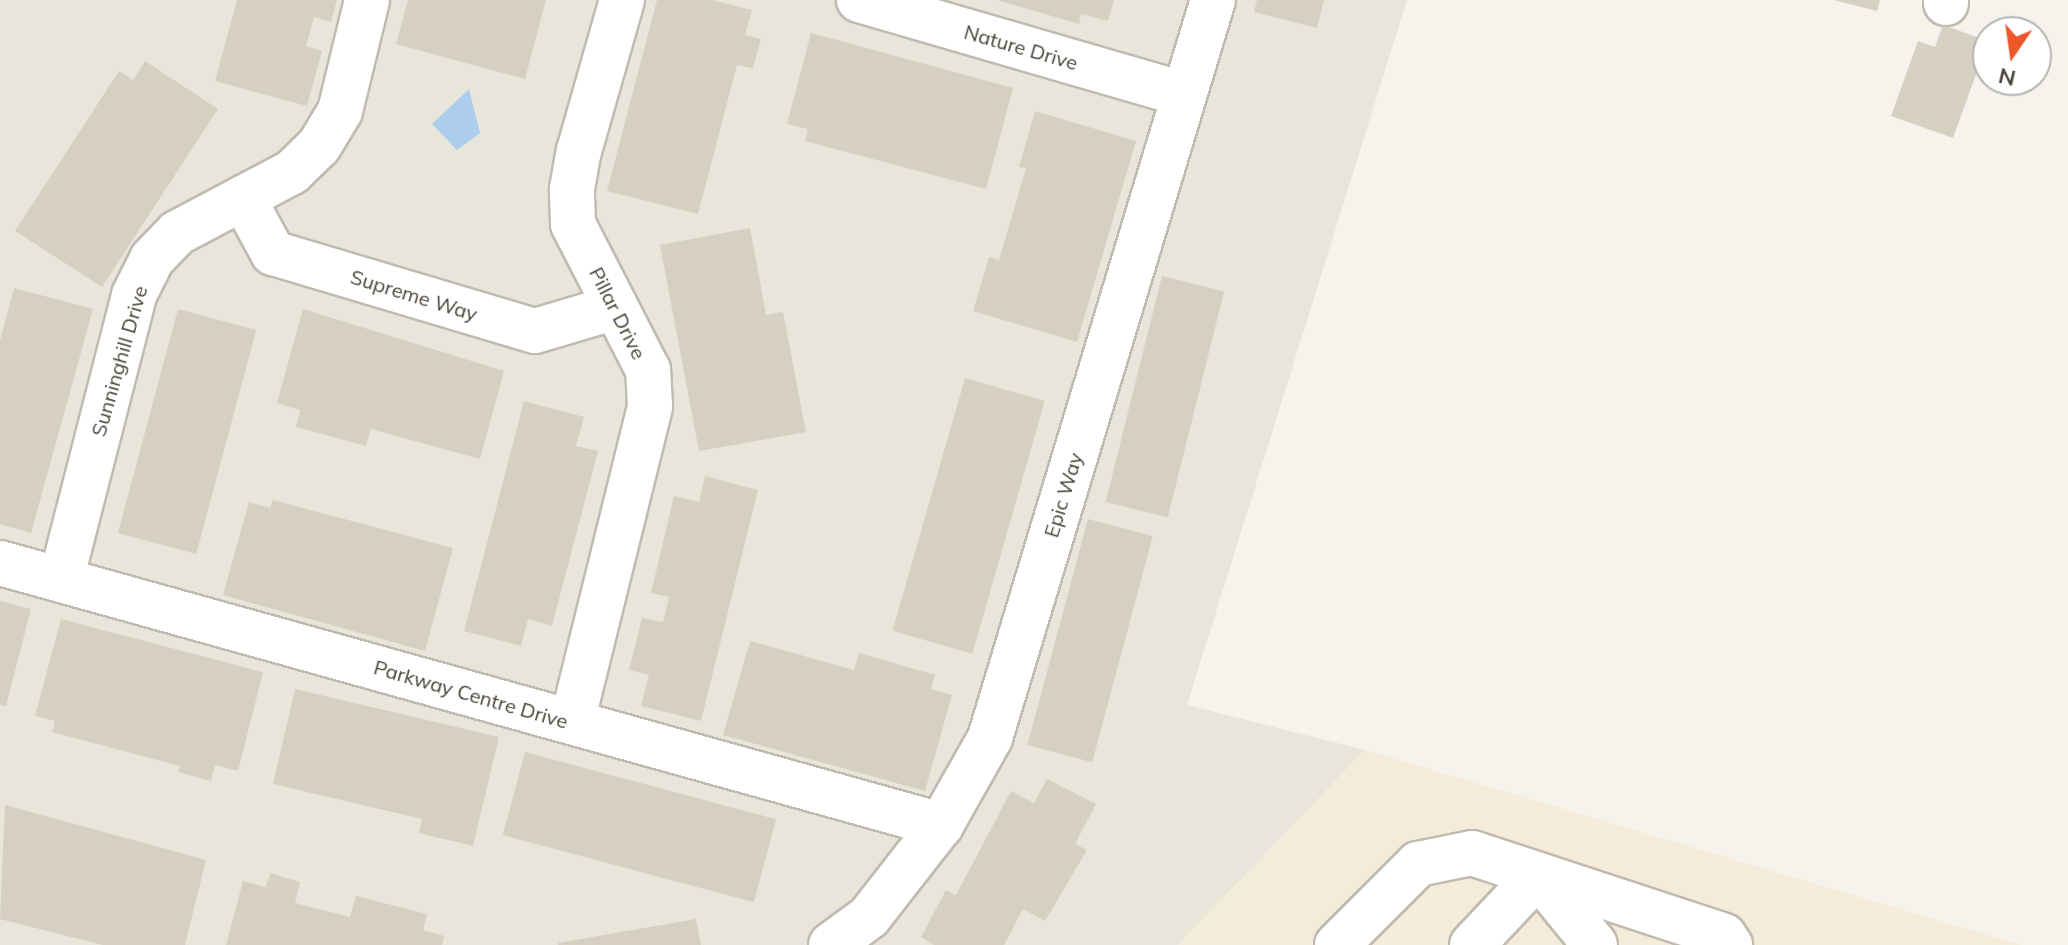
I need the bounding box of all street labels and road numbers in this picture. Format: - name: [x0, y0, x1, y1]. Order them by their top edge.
- street label: Nature Drive: [961, 19, 1081, 75]
- street label: Pillar Drive: [585, 263, 651, 363]
- street label: Supreme Way: [348, 264, 480, 326]
- street label: Sunninghill Drive: [86, 283, 152, 439]
- street label: Epic Way: [1039, 450, 1087, 540]
- street label: Parkway Centre Drive: [371, 655, 571, 733]

